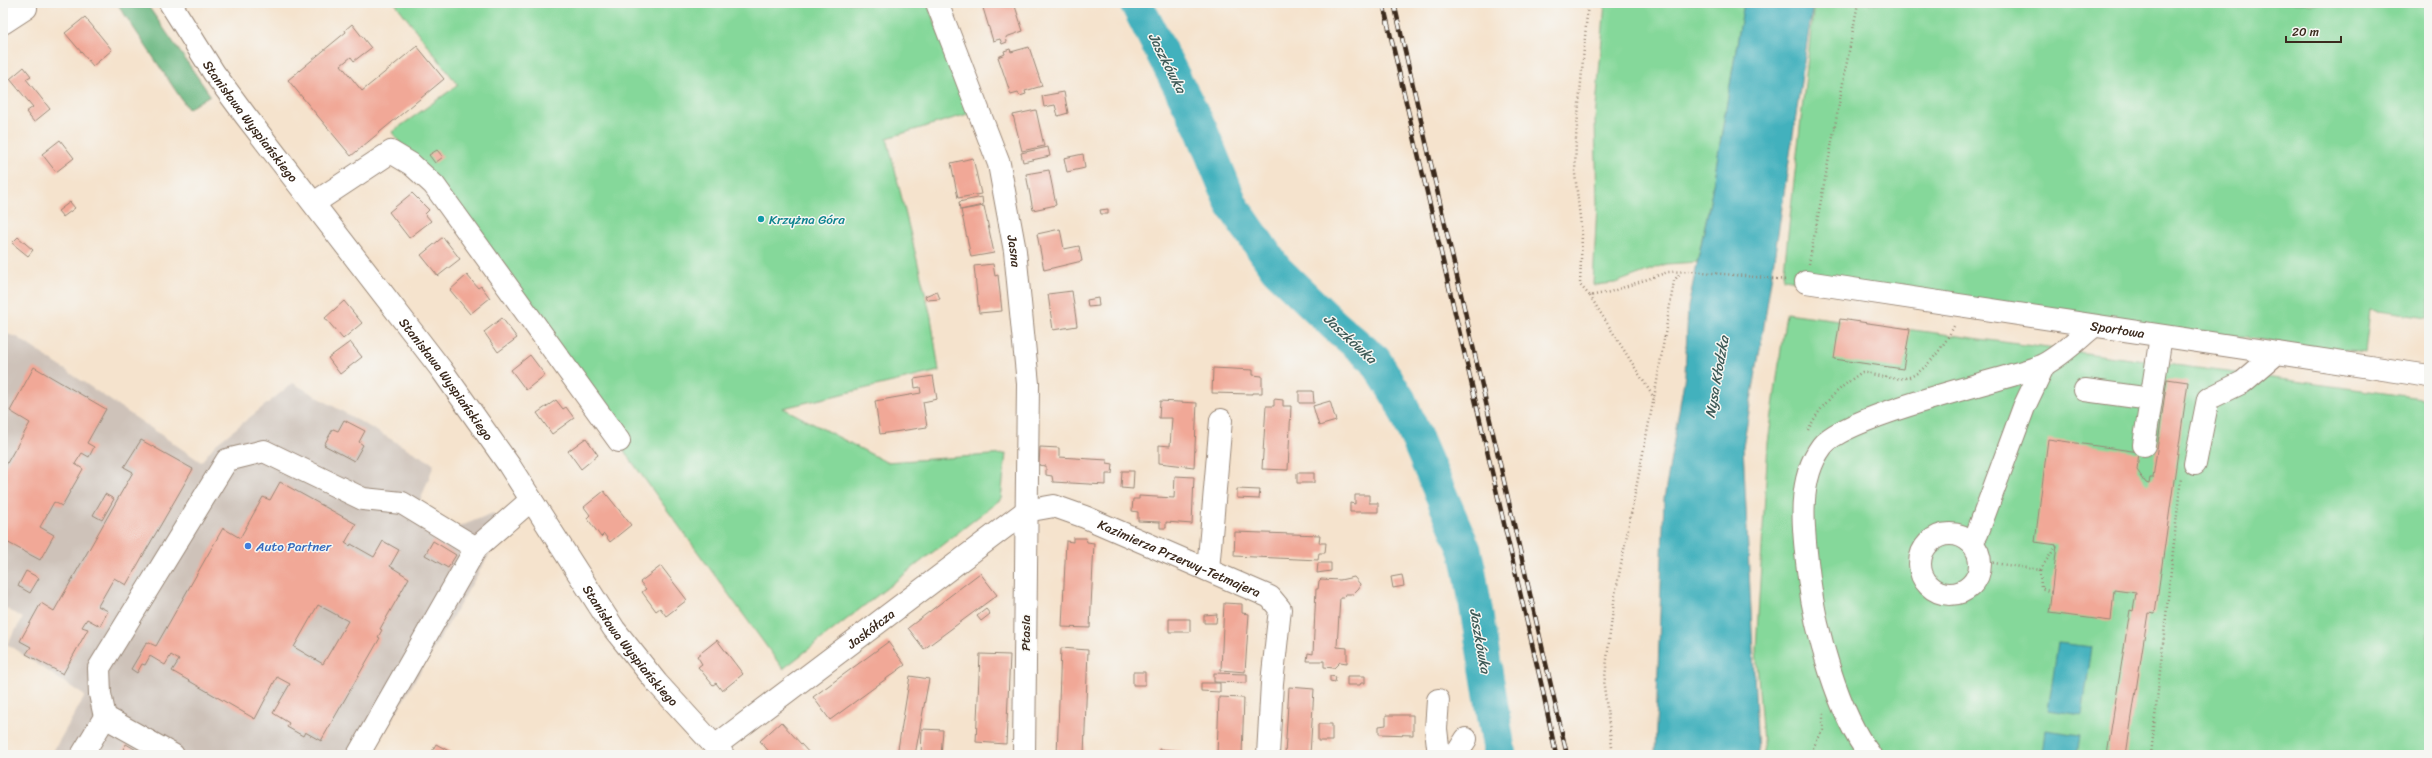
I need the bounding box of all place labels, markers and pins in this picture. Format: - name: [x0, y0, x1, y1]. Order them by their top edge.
- place label: Krzyżna Góra: [769, 208, 845, 231]
- marker: Krzyżna Góra: [756, 214, 766, 224]
- place label: Auto Partner: [255, 535, 332, 558]
- marker: Auto Partner: [243, 541, 253, 551]

